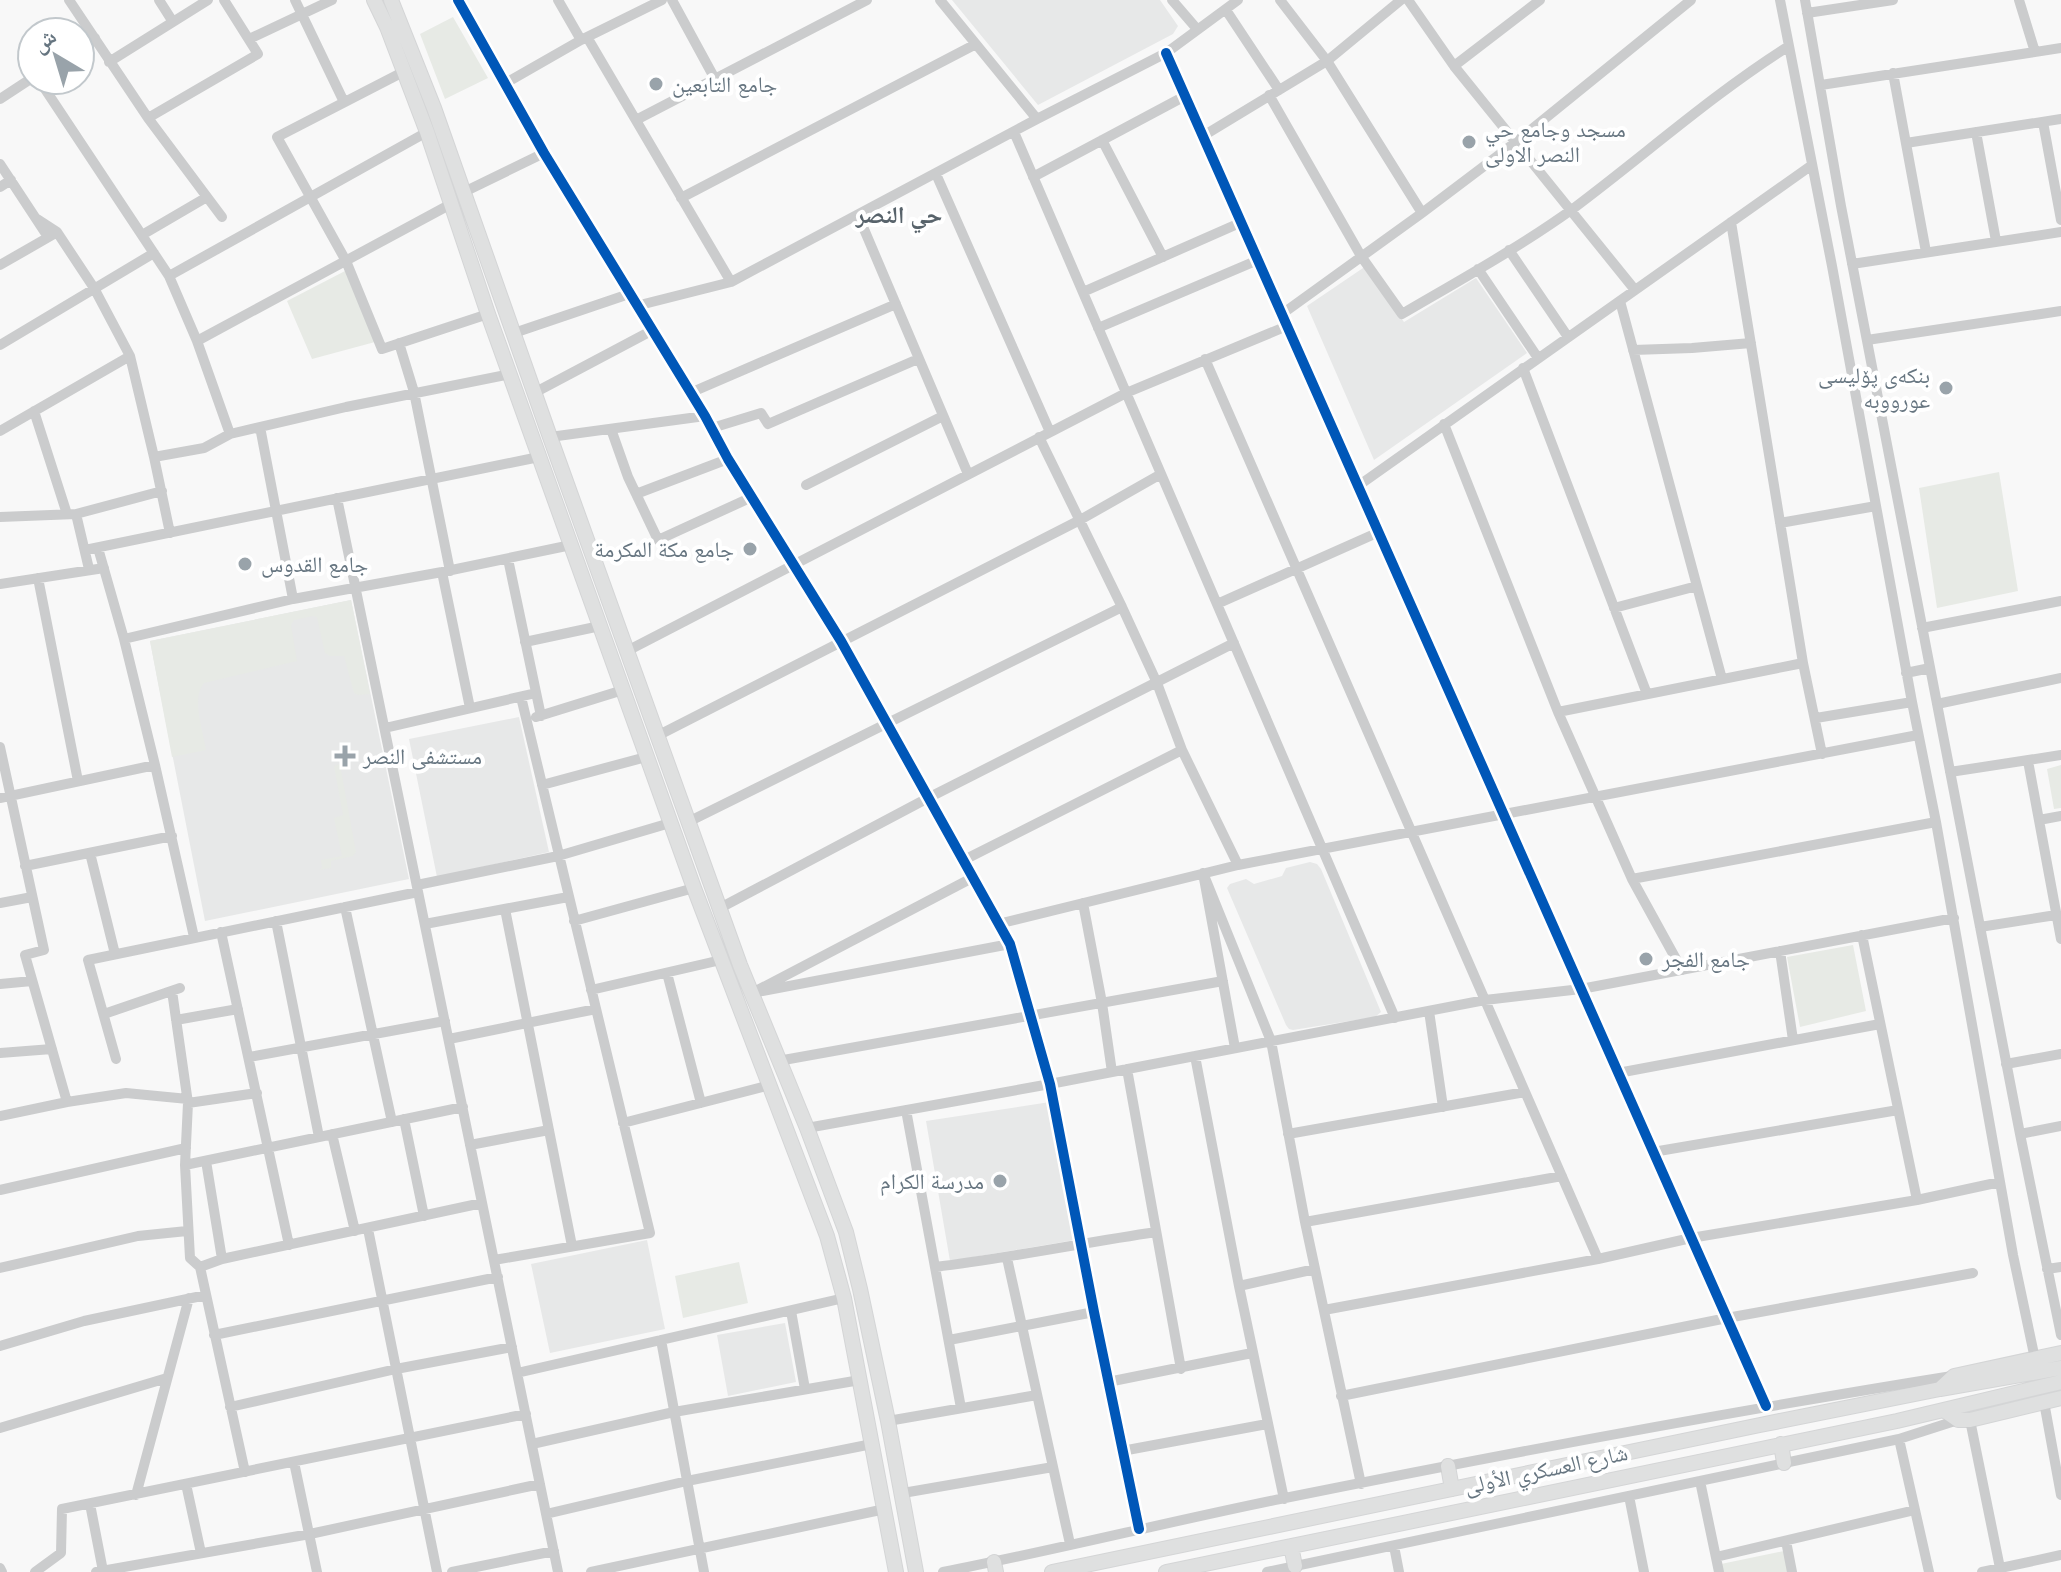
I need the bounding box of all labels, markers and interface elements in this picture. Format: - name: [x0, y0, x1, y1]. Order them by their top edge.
- north arrow: [16, 16, 96, 96]
- text: ش: [26, 23, 62, 58]
- place label: جامع التابعين: [672, 71, 777, 98]
- marker: جامع التابعين: [647, 75, 665, 93]
- place label: مسجد وجامع حي النصر الاولى: [1485, 116, 1626, 168]
- marker: مسجد وجامع حي النصر الاولى: [1460, 133, 1478, 151]
- district label: حي النصر: [855, 201, 942, 234]
- place label: بنکەی پۆلیسی عورووبە: [1818, 362, 1930, 414]
- marker: بنکەی پۆلیسی عورووبە: [1937, 379, 1955, 397]
- place label: جامع مكة المكرمة: [594, 536, 734, 563]
- marker: جامع مكة المكرمة: [741, 540, 759, 558]
- place label: جامع القدوس: [261, 551, 368, 578]
- marker: جامع القدوس: [236, 555, 254, 573]
- place label: مستشفى النصر: [362, 743, 482, 770]
- marker: مستشفى النصر: [334, 745, 356, 767]
- place label: جامع الفجر: [1661, 946, 1750, 973]
- marker: جامع الفجر: [1637, 950, 1655, 968]
- place label: مدرسة الكرام: [880, 1168, 984, 1196]
- marker: مدرسة الكرام: [991, 1172, 1009, 1190]
- street label: شارع العسكري الأولى: [1462, 1439, 1631, 1503]

